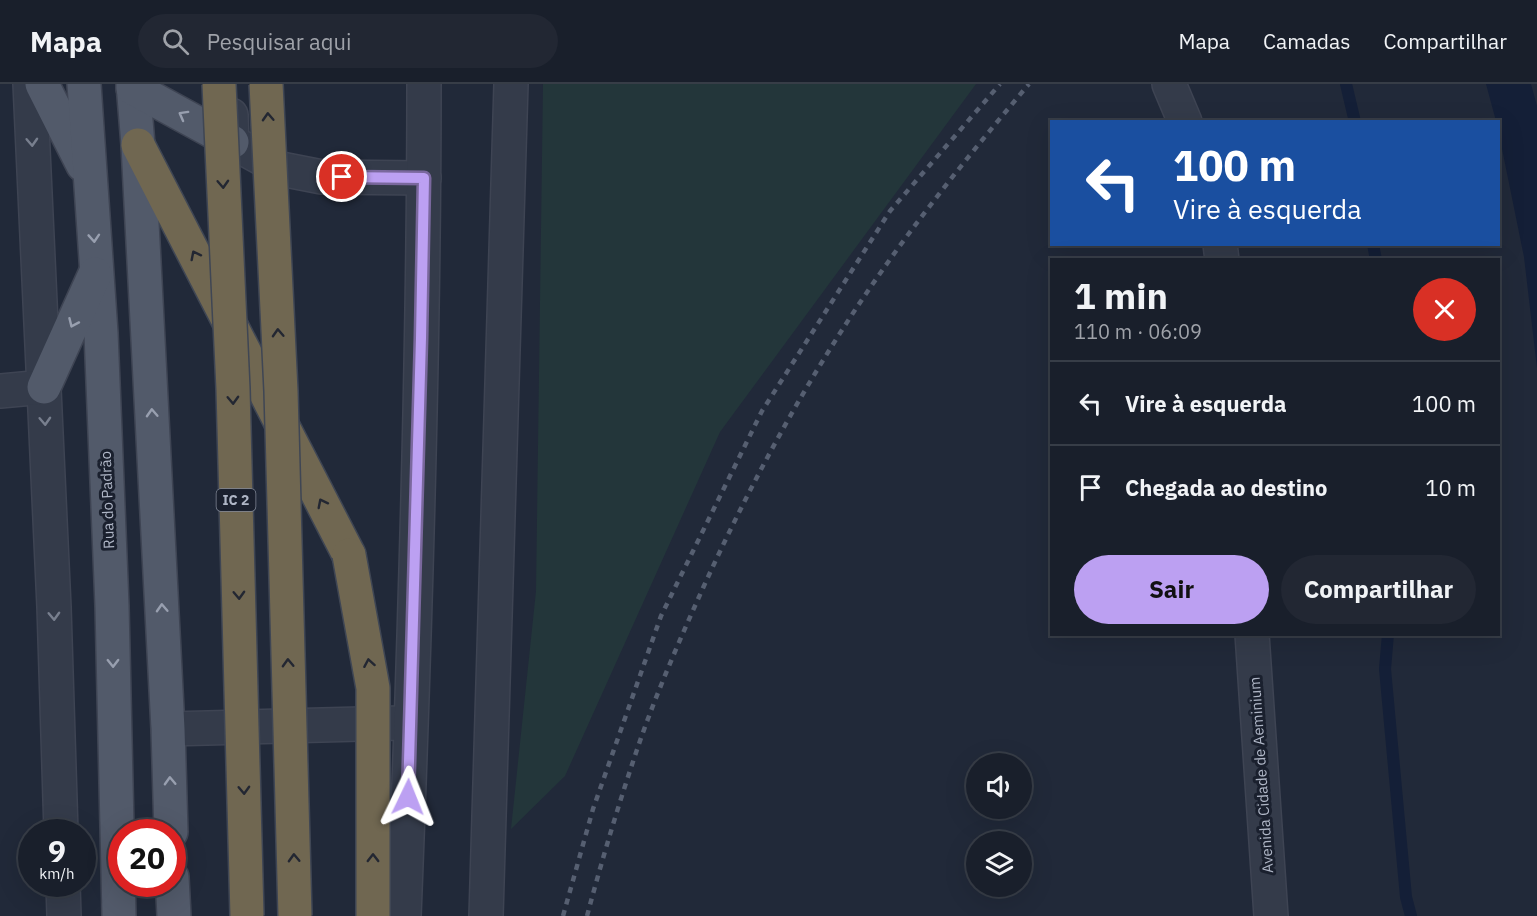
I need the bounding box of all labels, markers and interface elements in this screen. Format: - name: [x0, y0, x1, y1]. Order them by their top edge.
- search box: [138, 14, 558, 68]
- text: Mapa: [30, 23, 102, 60]
- icon: search: [159, 25, 192, 58]
- text: Pesquisar aqui: [207, 27, 352, 56]
- text: Mapa: [1178, 27, 1230, 55]
- text: Camadas: [1263, 27, 1350, 55]
- text: Compartilhar: [1383, 27, 1507, 55]
- one-way arrow: [178, 111, 189, 122]
- one-way arrow: [261, 113, 274, 122]
- one-way arrow: [26, 138, 39, 147]
- text: 100 m: [1173, 138, 1296, 193]
- icon: left: [1074, 144, 1152, 222]
- pin: [316, 151, 367, 202]
- icon: arrive: [325, 160, 358, 193]
- one-way arrow: [217, 180, 230, 189]
- text: Vire à esquerda: [1173, 191, 1362, 226]
- one-way arrow: [88, 233, 101, 242]
- one-way arrow: [190, 250, 202, 261]
- text: 1 min: [1074, 272, 1168, 319]
- button: close: [1413, 278, 1476, 341]
- one-way arrow: [68, 317, 80, 328]
- text: 110 m · 06:09: [1074, 318, 1202, 345]
- one-way arrow: [272, 328, 285, 337]
- icon: left: [1074, 387, 1107, 420]
- text: Vire à esquerda: [1125, 389, 1287, 418]
- text: 100 m: [1412, 389, 1476, 418]
- one-way arrow: [227, 396, 240, 405]
- one-way arrow: [145, 409, 158, 418]
- one-way arrow: [39, 417, 52, 426]
- street label: Rua do Padrão: [96, 451, 118, 549]
- icon: arrive: [1074, 471, 1107, 504]
- text: Chegada ao destino: [1125, 473, 1328, 502]
- text: 10 m: [1425, 473, 1476, 502]
- road number: IC 2: [216, 489, 256, 511]
- one-way arrow: [318, 498, 330, 509]
- button: Sair: [1074, 555, 1269, 624]
- button: Compartilhar: [1281, 555, 1476, 624]
- one-way arrow: [232, 591, 245, 600]
- one-way arrow: [155, 603, 168, 612]
- one-way arrow: [48, 611, 60, 620]
- one-way arrow: [282, 658, 295, 667]
- one-way arrow: [363, 658, 376, 668]
- one-way arrow: [107, 659, 119, 668]
- street label: Avenida Cidade de Aeminium: [1245, 676, 1277, 874]
- map controls: [966, 753, 1032, 897]
- button: sound: [966, 753, 1032, 819]
- position arrow: [376, 765, 440, 829]
- one-way arrow: [163, 776, 176, 785]
- one-way arrow: [238, 786, 250, 795]
- speed limit sign: 20: [108, 819, 186, 897]
- text: 9: [48, 831, 66, 870]
- button: layers: [966, 831, 1032, 897]
- one-way arrow: [287, 853, 300, 862]
- one-way arrow: [367, 853, 379, 862]
- text: km/h: [39, 864, 75, 883]

